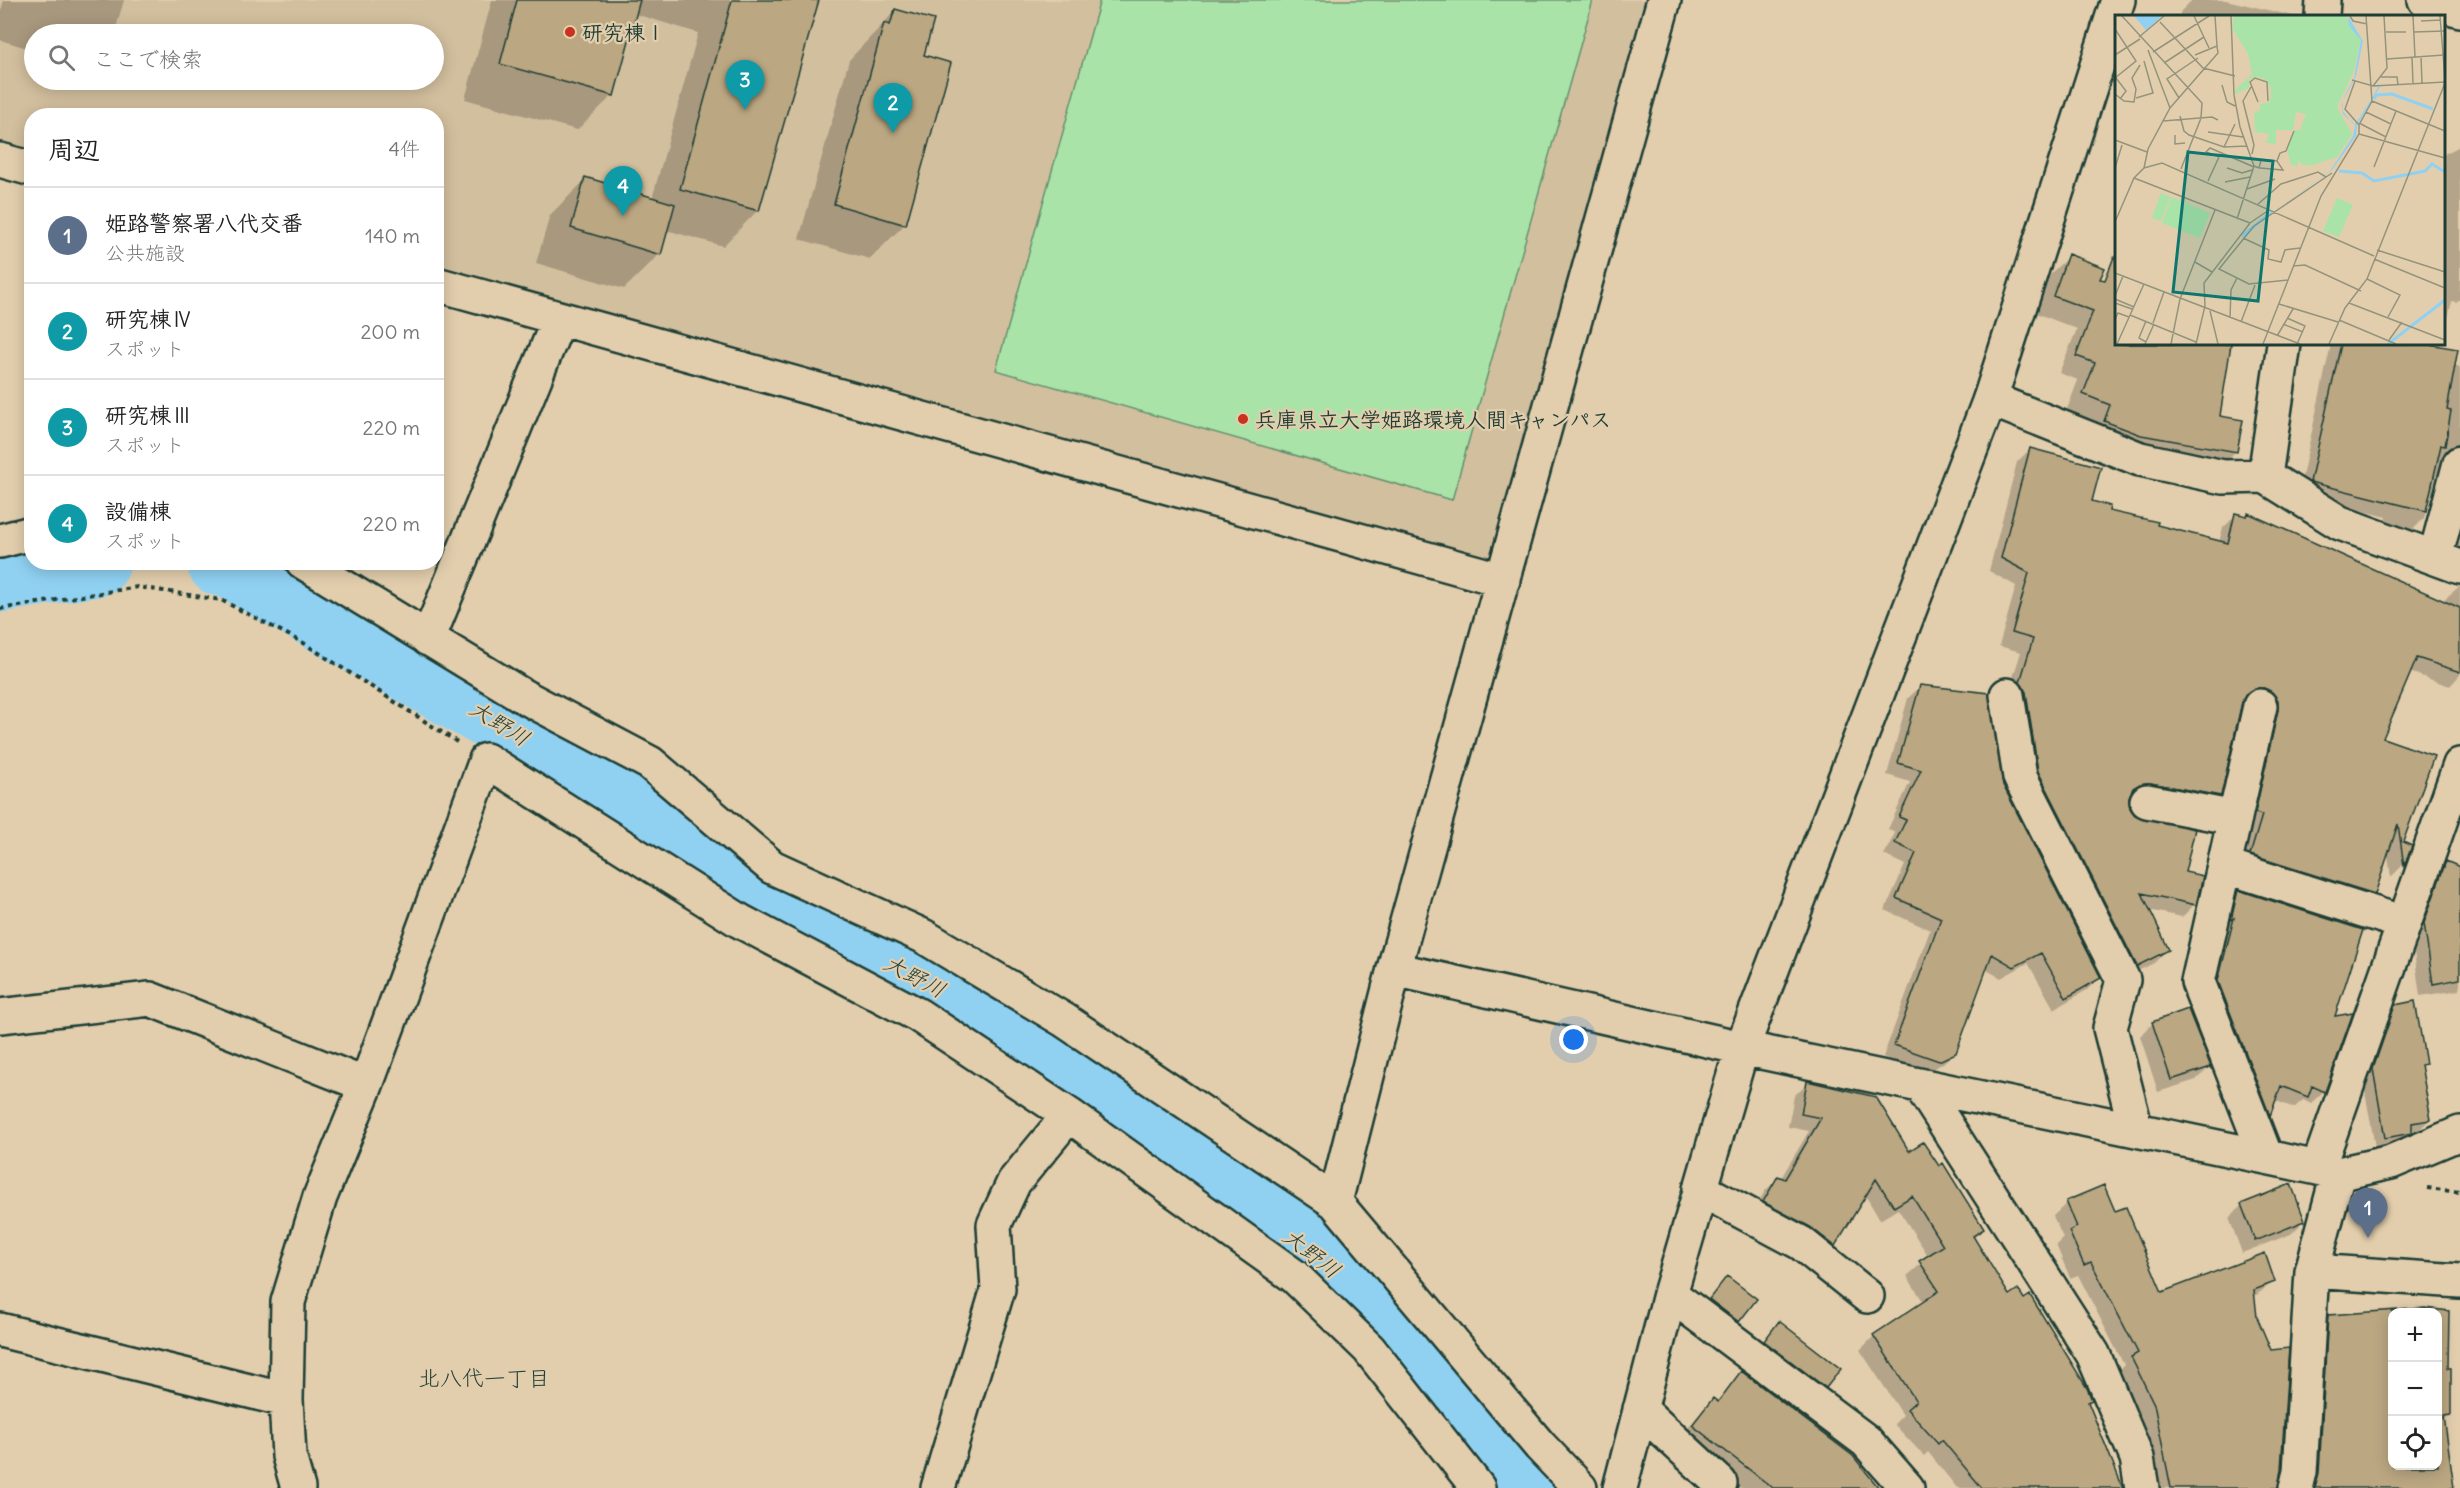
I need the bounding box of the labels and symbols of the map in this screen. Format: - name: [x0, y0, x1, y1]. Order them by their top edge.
- inset map: [2115, 15, 2445, 345]
- place label: 研究棟Ⅰ: [582, 19, 666, 46]
- marker: 研究棟Ⅰ: [563, 25, 577, 39]
- pin: 3: [726, 60, 764, 110]
- pin: 2: [874, 84, 912, 133]
- pin: 4: [604, 166, 642, 216]
- place label: 兵庫県立大学姫路環境人間キャンパス: [1255, 406, 1611, 433]
- marker: 兵庫県立大学姫路環境人間キャンパス: [1236, 412, 1250, 426]
- water label: 大野川: [465, 694, 535, 752]
- water label: 大野川: [879, 948, 951, 1004]
- your location: [1559, 1025, 1588, 1054]
- pin: 1: [2348, 1188, 2388, 1238]
- water label: 大野川: [1277, 1222, 1347, 1284]
- district label: 北八代一丁目: [418, 1364, 550, 1392]

